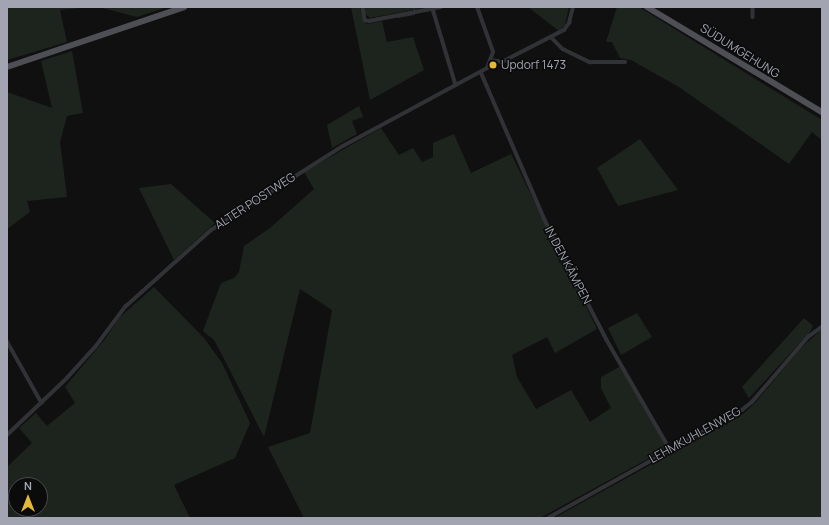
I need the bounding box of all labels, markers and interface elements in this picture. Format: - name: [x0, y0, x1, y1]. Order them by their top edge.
- street label: SÜDUMGEHUNG: [698, 21, 782, 81]
- place label: Updorf 1473: [501, 58, 566, 72]
- marker: Updorf 1473: [488, 60, 498, 70]
- street label: ALTER POSTWEG: [212, 170, 298, 232]
- street label: IN DEN KÄMPEN: [541, 224, 595, 306]
- street label: LEHMKUHLENWEG: [647, 404, 743, 466]
- north arrow: [8, 477, 48, 517]
- text: N: [24, 478, 32, 493]

